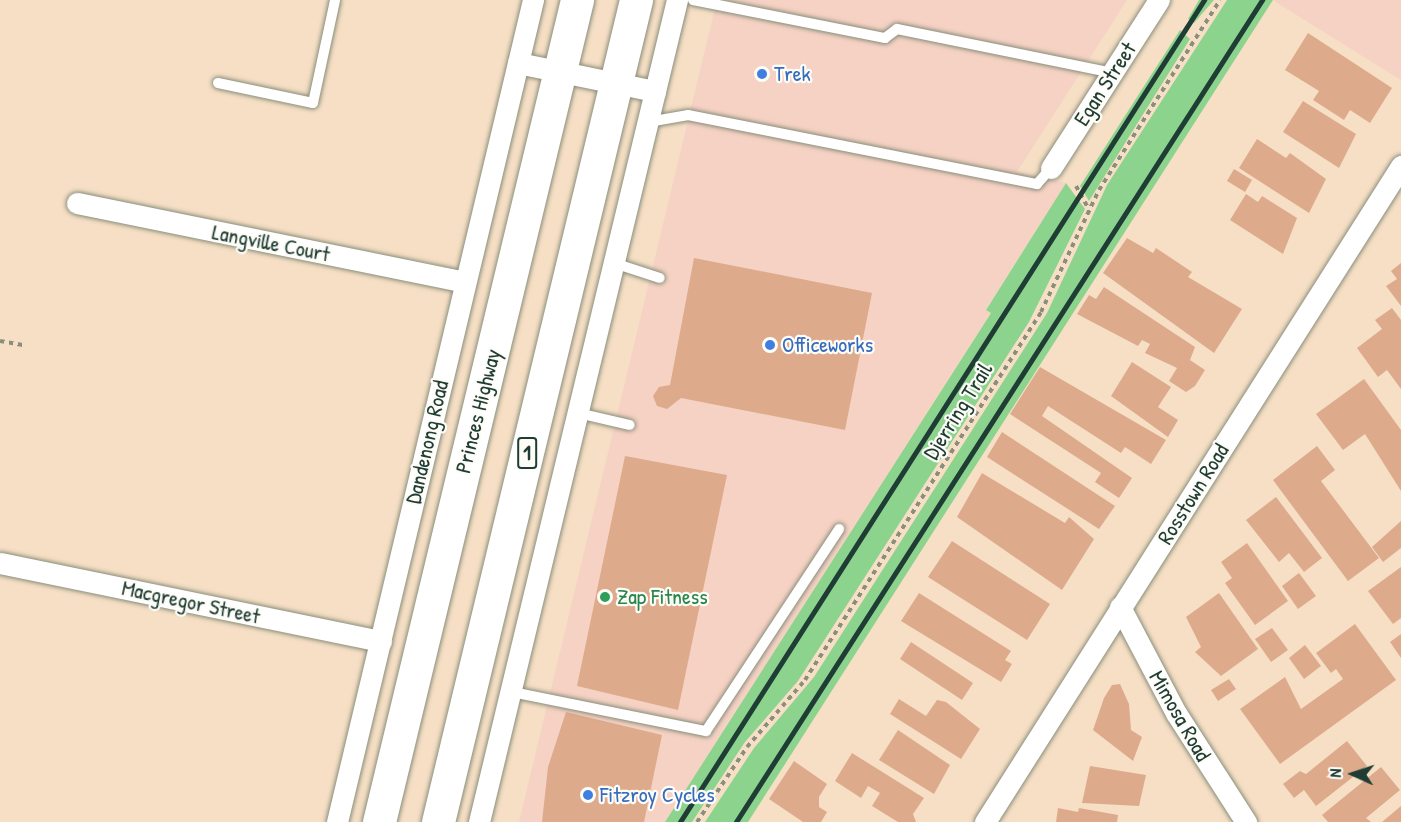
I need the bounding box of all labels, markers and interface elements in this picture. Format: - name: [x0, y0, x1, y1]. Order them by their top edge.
- street label: Egan Street: [1068, 37, 1142, 131]
- place label: Trek: [774, 61, 811, 87]
- marker: Trek: [755, 67, 769, 81]
- street label: Langville Court: [210, 219, 332, 267]
- place label: Officeworks: [782, 332, 873, 358]
- marker: Officeworks: [763, 338, 777, 352]
- street label: Princes Highway: [450, 346, 506, 476]
- street label: Djerring Trail: [918, 358, 998, 464]
- street label: Dandenong Road: [400, 378, 454, 506]
- road number: 1: [516, 435, 538, 471]
- street label: Rosstown Road: [1152, 439, 1234, 549]
- street label: Macgregor Street: [119, 574, 263, 630]
- place label: Zap Fitness: [617, 584, 708, 610]
- marker: Zap Fitness: [598, 590, 612, 604]
- street label: Mimosa Road: [1144, 666, 1216, 766]
- north arrow: [1323, 744, 1383, 804]
- text: N: [1324, 768, 1346, 778]
- place label: Fitzroy Cycles: [600, 782, 715, 808]
- marker: Fitzroy Cycles: [581, 788, 595, 802]

